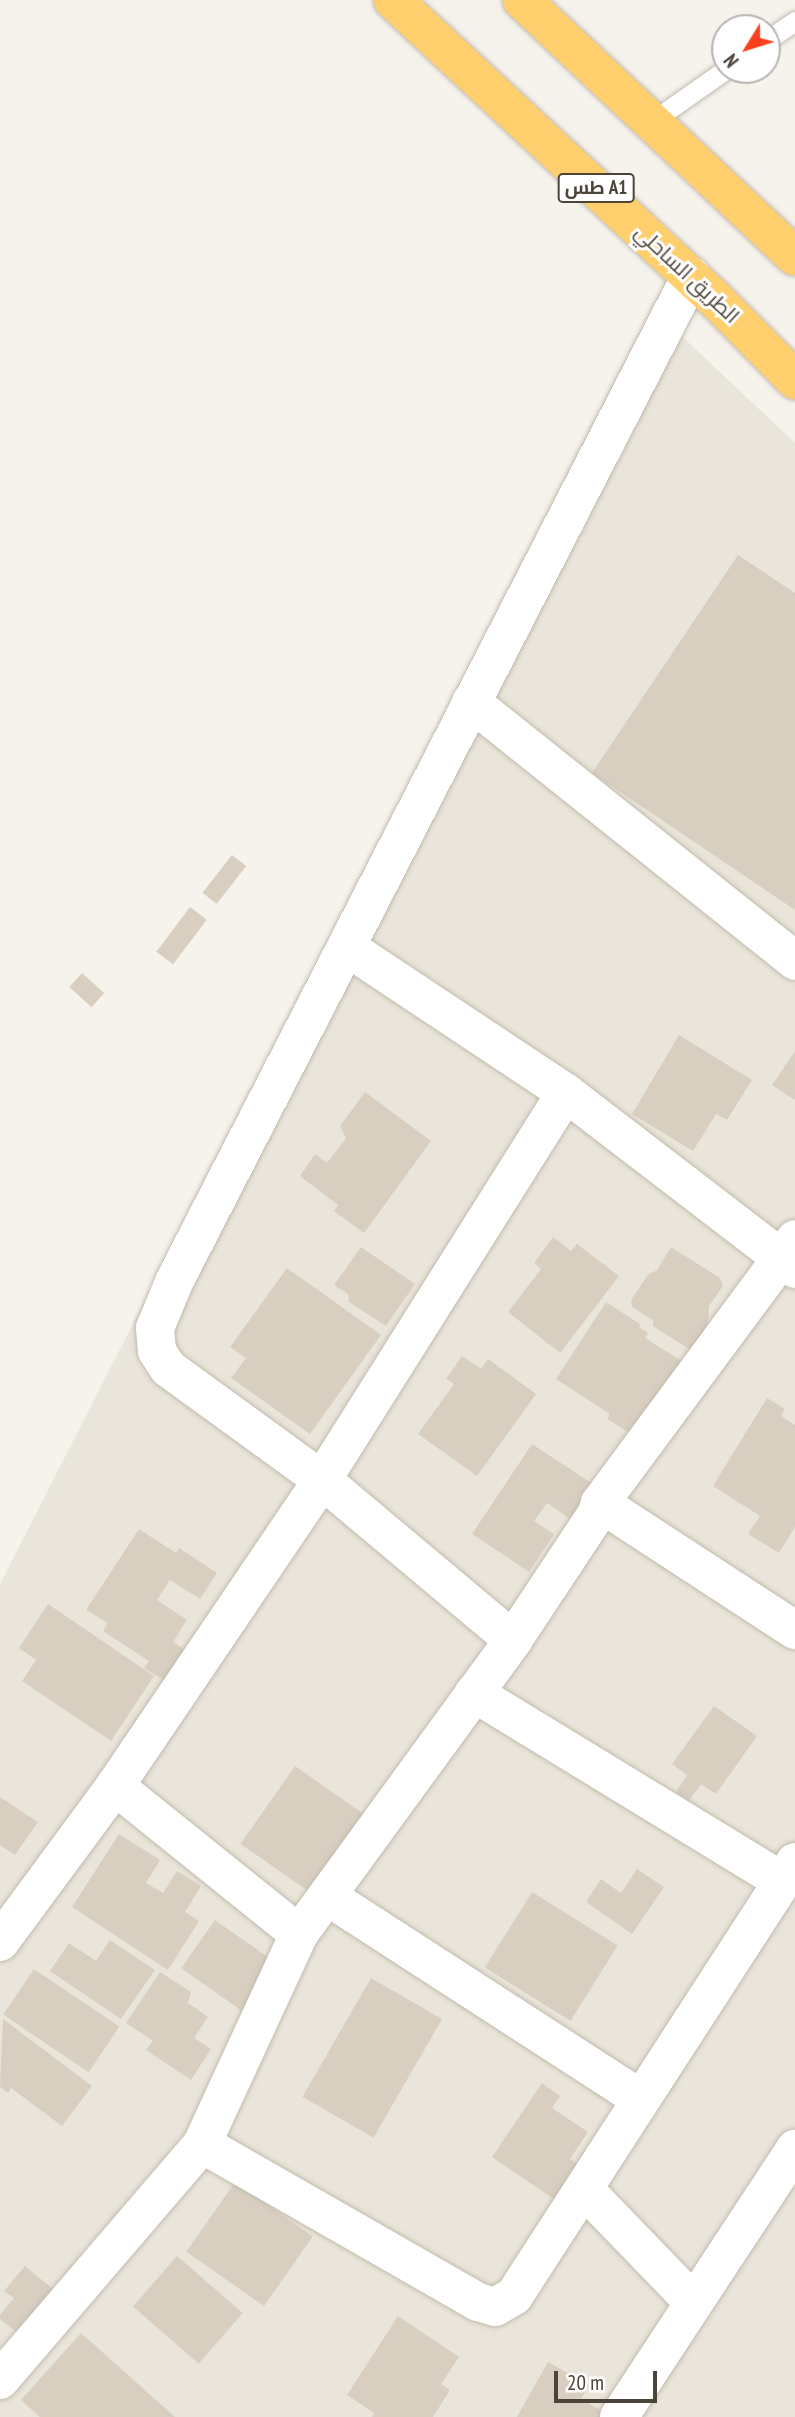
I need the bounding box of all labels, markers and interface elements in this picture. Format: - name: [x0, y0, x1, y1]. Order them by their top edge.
- north arrow: [711, 14, 781, 84]
- text: N: [718, 49, 744, 72]
- road number: طس A1: [558, 172, 634, 204]
- street label: الطريق الساحلي: [630, 219, 744, 329]
- scale bar: [557, 2358, 660, 2402]
- text: 20 m: [567, 2369, 604, 2396]

